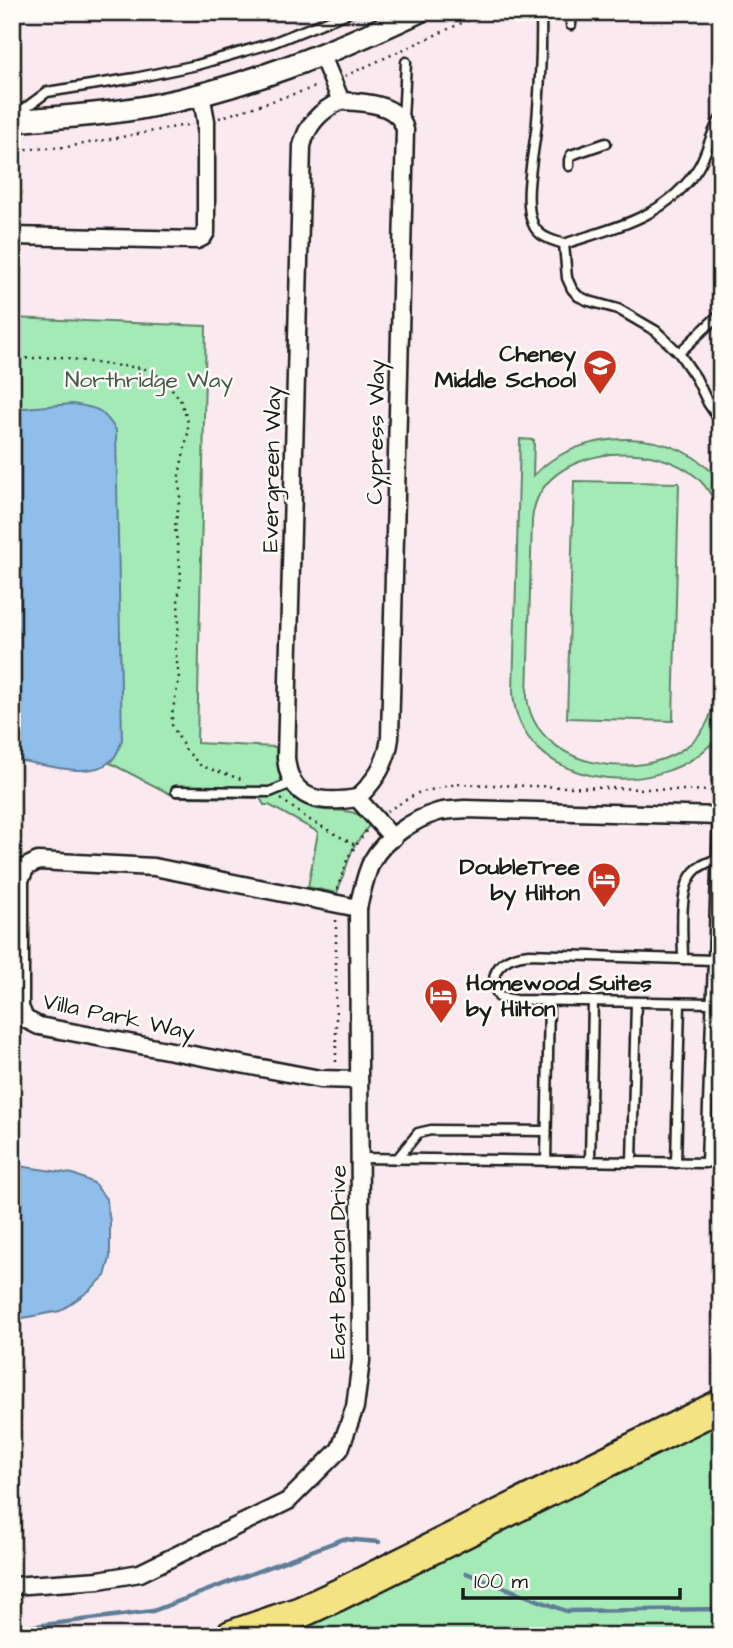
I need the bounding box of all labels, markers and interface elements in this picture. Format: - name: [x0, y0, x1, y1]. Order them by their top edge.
- place label: Cheney Middle School: [434, 338, 576, 396]
- school or university icon: Cheney Middle School: [581, 347, 619, 396]
- street label: Cypress Way: [359, 359, 394, 505]
- park label: Northridge Way: [65, 364, 233, 397]
- street label: Evergreen Way: [255, 385, 290, 553]
- place label: DoubleTree by Hilton: [460, 851, 581, 911]
- hotel icon: DoubleTree by Hilton: [585, 860, 623, 909]
- place label: Homewood Suites by Hilton: [466, 967, 652, 1027]
- hotel icon: Homewood Suites by Hilton: [422, 976, 460, 1025]
- street label: Villa Park Way: [40, 985, 198, 1050]
- street label: East Beaton Drive: [322, 1165, 354, 1359]
- scale bar: [463, 1557, 680, 1601]
- text: 100 m: [474, 1567, 529, 1596]

